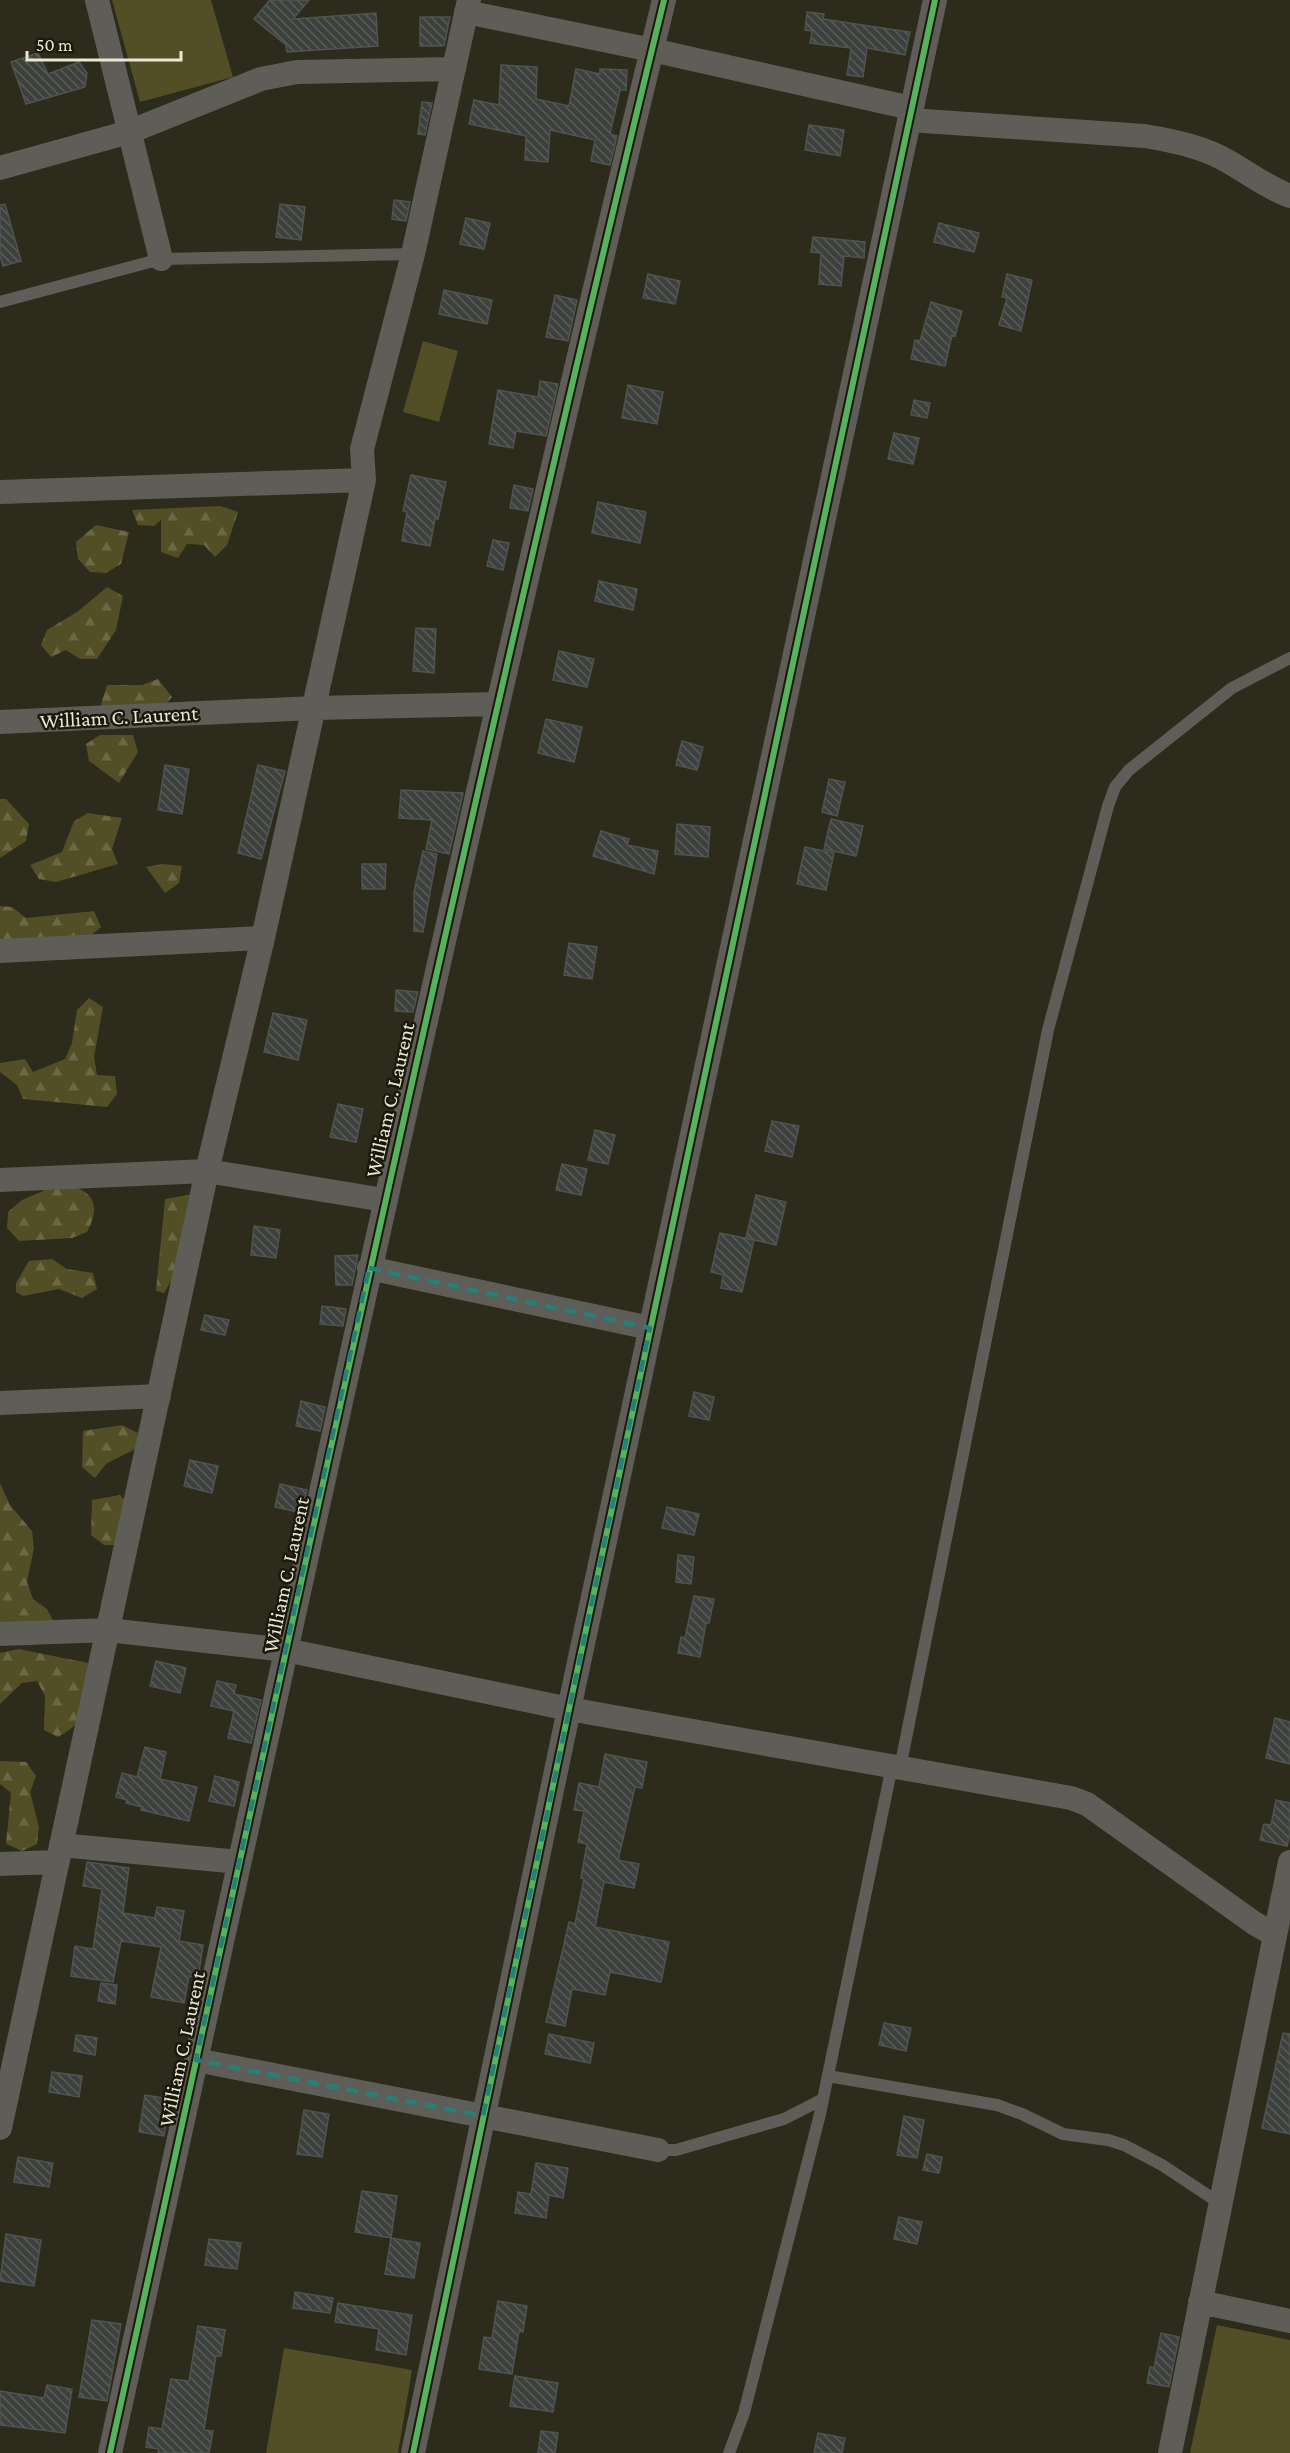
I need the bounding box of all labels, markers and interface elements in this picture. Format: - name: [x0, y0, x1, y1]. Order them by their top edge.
- scale bar: [27, 24, 182, 62]
- text: 50 m: [36, 35, 73, 55]
- street label: William C. Laurent: [39, 701, 200, 733]
- street label: William C. Laurent: [360, 1019, 420, 1180]
- street label: William C. Laurent: [258, 1494, 314, 1655]
- street label: William C. Laurent: [154, 1968, 210, 2129]

